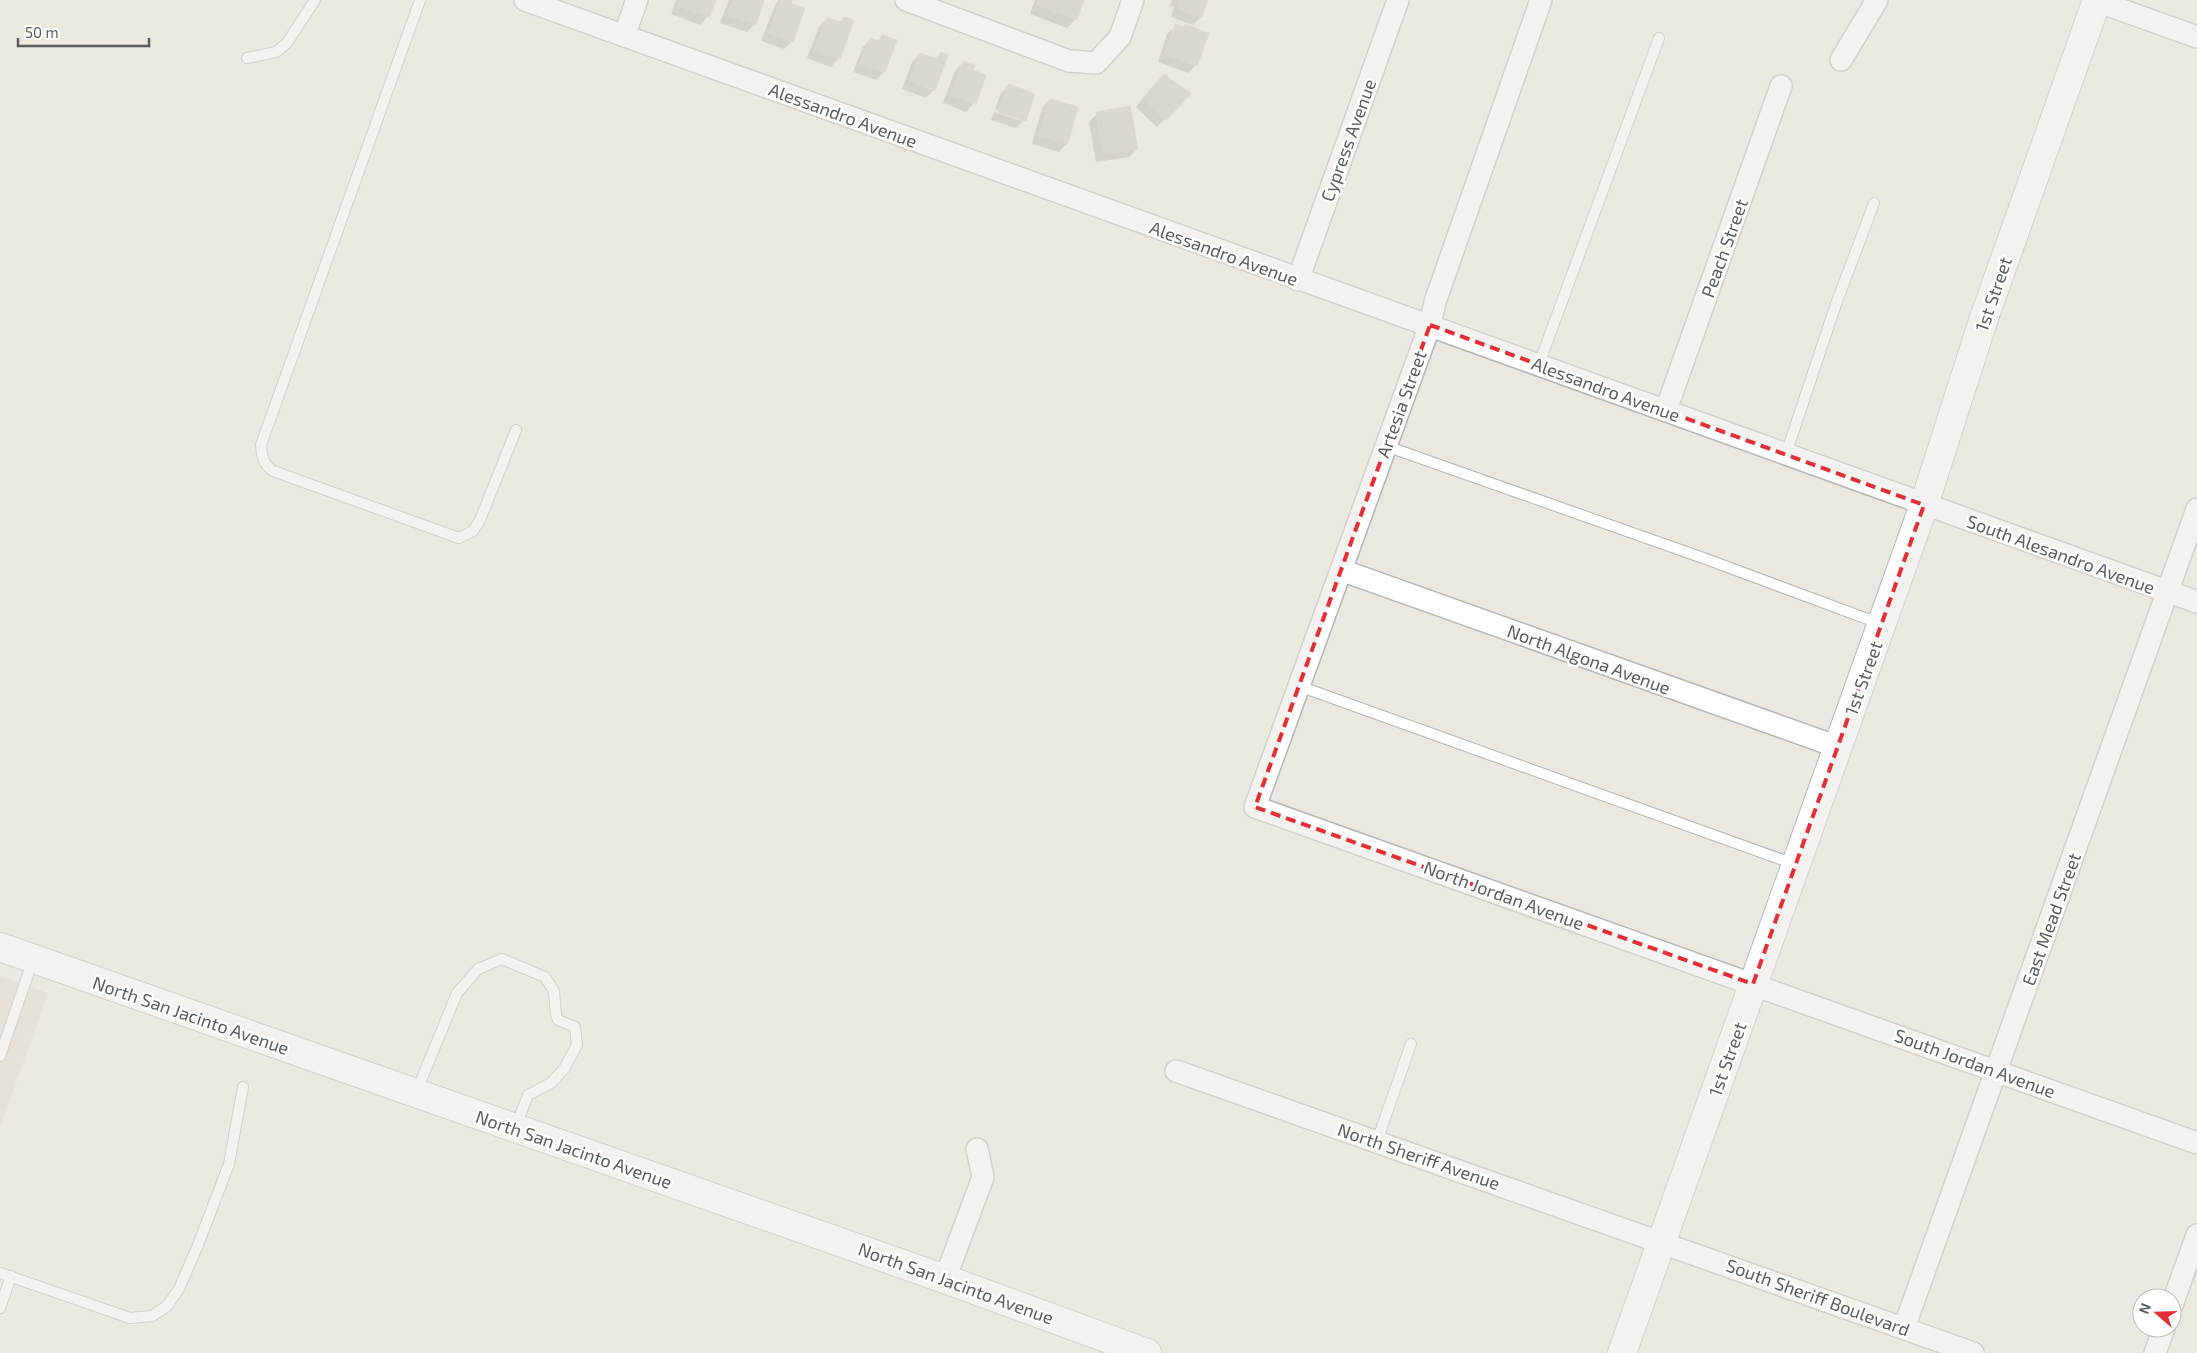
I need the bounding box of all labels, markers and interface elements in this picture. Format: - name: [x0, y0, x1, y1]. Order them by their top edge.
- scale bar: [18, 15, 149, 47]
- text: 50 m: [25, 23, 59, 41]
- street label: Cypress Avenue: [1316, 76, 1380, 204]
- street label: Alessandro Avenue: [766, 78, 920, 152]
- street label: Peach Street: [1696, 196, 1752, 300]
- street label: Alessandro Avenue: [1147, 216, 1301, 290]
- street label: 1st Street: [1970, 254, 2016, 334]
- street label: Artesia Street: [1371, 347, 1431, 461]
- street label: Alessandro Avenue: [1529, 352, 1683, 426]
- street label: South Alesandro Avenue: [1964, 510, 2158, 598]
- street label: North Algona Avenue: [1504, 619, 1674, 699]
- street label: 1st Street: [1839, 638, 1887, 718]
- street label: East Mead Street: [2017, 849, 2085, 988]
- street label: North Jordan Avenue: [1421, 856, 1587, 934]
- street label: North San Jacinto Avenue: [90, 971, 292, 1059]
- street label: 1st Street: [1703, 1019, 1751, 1099]
- street label: South Jordan Avenue: [1892, 1024, 2058, 1102]
- street label: North San Jacinto Avenue: [473, 1105, 675, 1193]
- street label: North Sheriff Avenue: [1335, 1118, 1503, 1194]
- street label: North San Jacinto Avenue: [855, 1237, 1057, 1329]
- street label: South Sheriff Boulevard: [1723, 1254, 1913, 1340]
- north arrow: [2132, 1288, 2182, 1338]
- text: N: [2135, 1301, 2154, 1316]

